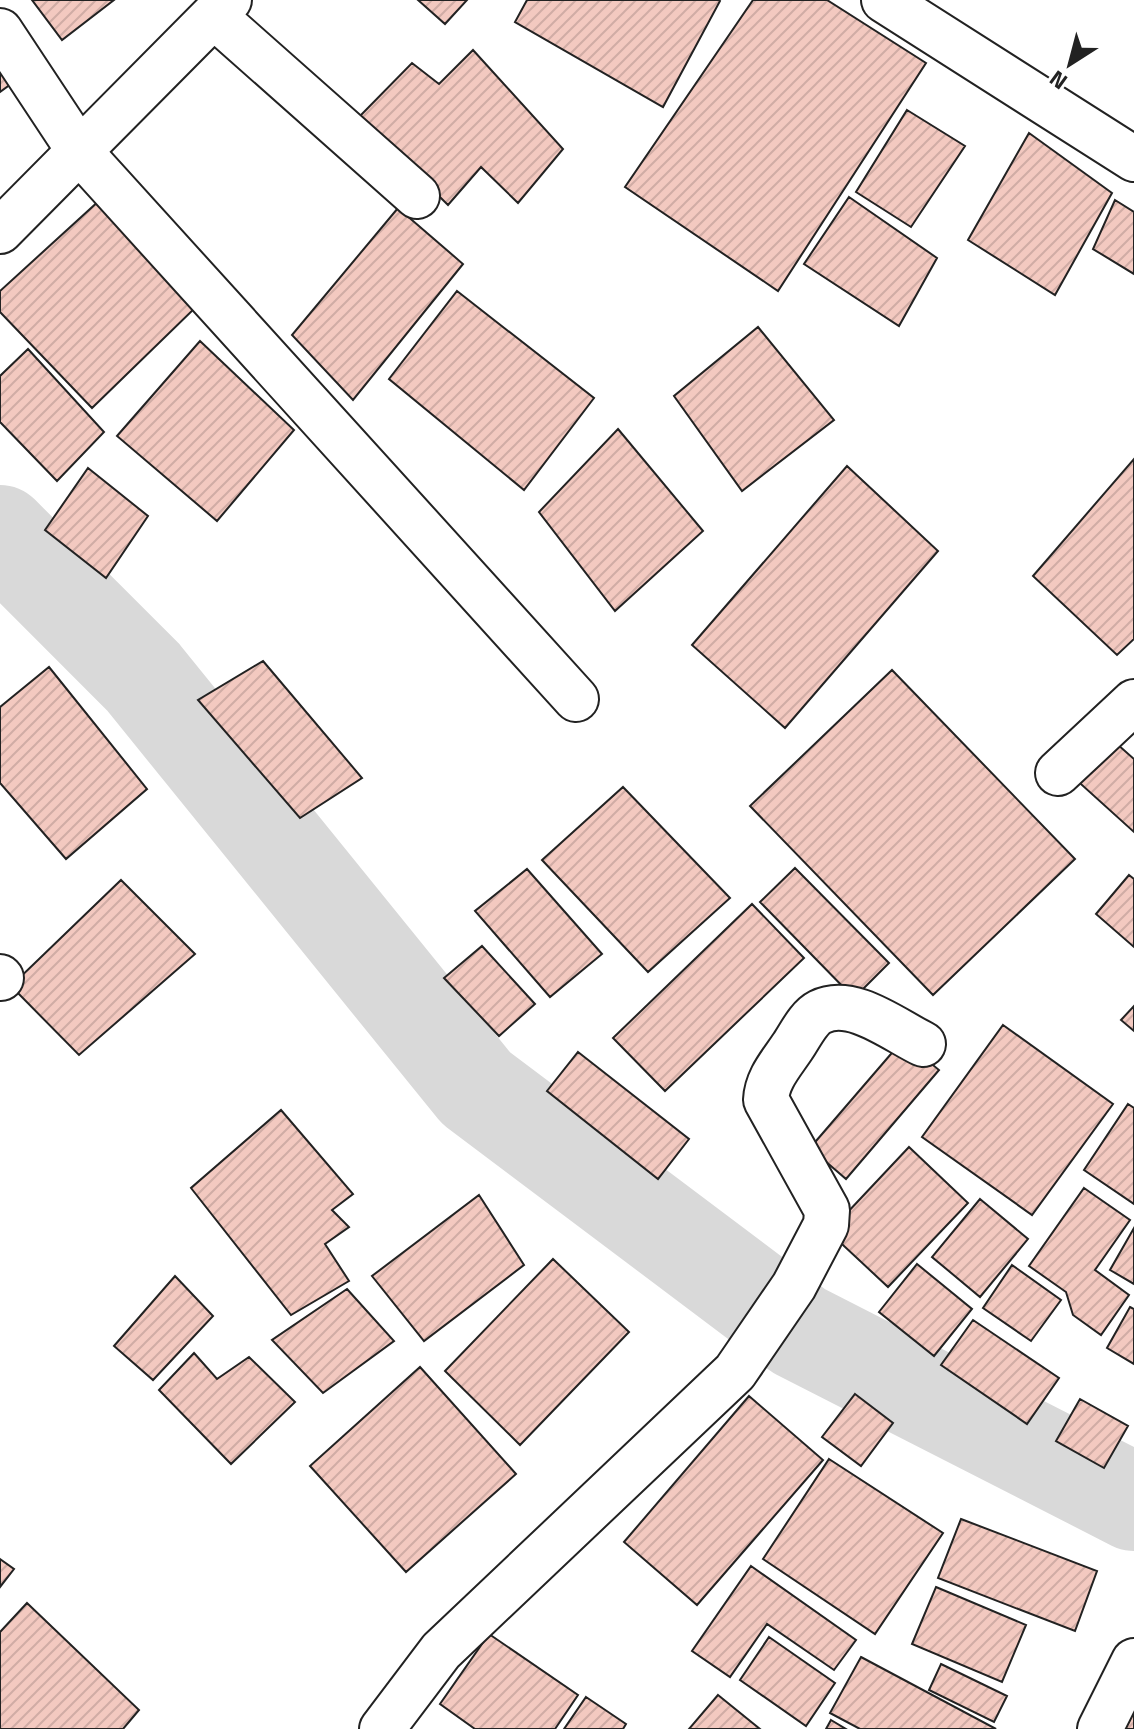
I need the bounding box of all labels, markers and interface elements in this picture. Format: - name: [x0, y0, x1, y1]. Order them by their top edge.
- north arrow: [1030, 24, 1110, 104]
- text: N: [1042, 62, 1074, 98]

